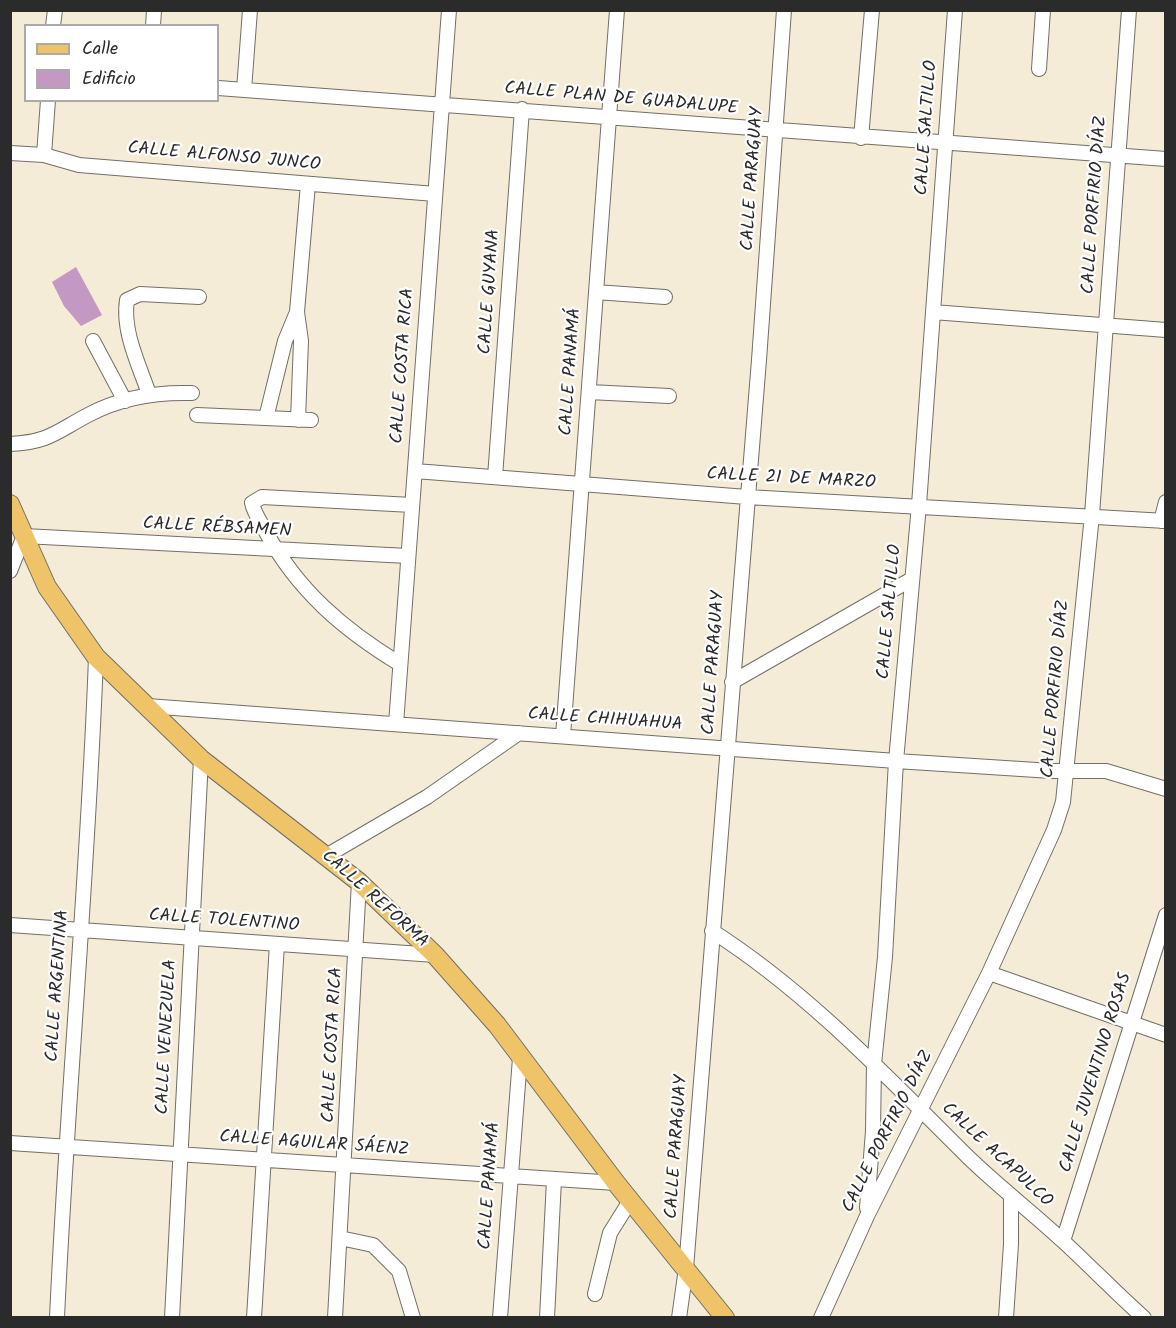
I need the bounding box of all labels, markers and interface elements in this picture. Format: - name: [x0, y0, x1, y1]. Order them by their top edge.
- legend: [24, 24, 219, 102]
- text: Calle: [82, 35, 118, 64]
- street label: CALLE SALTILLO: [913, 60, 943, 196]
- text: Edificio: [82, 65, 136, 94]
- street label: CALLE PLAN DE GUADALUPE: [503, 79, 739, 121]
- street label: CALLE PARAGUAY: [738, 106, 770, 252]
- street label: CALLE PORFIRIO DÍAZ: [1079, 115, 1113, 295]
- street label: CALLE ALFONSO JUNCO: [127, 139, 321, 177]
- street label: CALLE GUYANA: [476, 229, 506, 355]
- street label: CALLE COSTA RICA: [388, 287, 420, 445]
- street label: CALLE PANAMÁ: [557, 307, 587, 437]
- street label: CALLE 21 DE MARZO: [706, 465, 876, 495]
- street label: CALLE RÉBSAMEN: [142, 514, 292, 544]
- street label: CALLE SALTILLO: [874, 544, 908, 680]
- street label: CALLE PARAGUAY: [699, 590, 731, 736]
- street label: CALLE PORFIRIO DÍAZ: [1038, 599, 1076, 779]
- street label: CALLE CHIHUAHUA: [527, 705, 683, 737]
- street label: CALLE REFORMA: [316, 846, 432, 954]
- street label: CALLE TOLENTINO: [148, 906, 300, 938]
- street label: CALLE ARGENTINA: [43, 909, 75, 1063]
- street label: CALLE VENEZUELA: [153, 959, 183, 1115]
- street label: CALLE COSTA RICA: [319, 966, 349, 1124]
- street label: CALLE JUVENTINO ROSAS: [1056, 970, 1138, 1176]
- street label: CALLE PORFIRIO DÍAZ: [839, 1047, 939, 1217]
- street label: CALLE PARAGUAY: [662, 1074, 694, 1220]
- street label: CALLE ACAPULCO: [936, 1099, 1056, 1213]
- street label: CALLE PANAMÁ: [476, 1121, 506, 1251]
- street label: CALLE AGUILAR SÁENZ: [218, 1128, 410, 1162]

